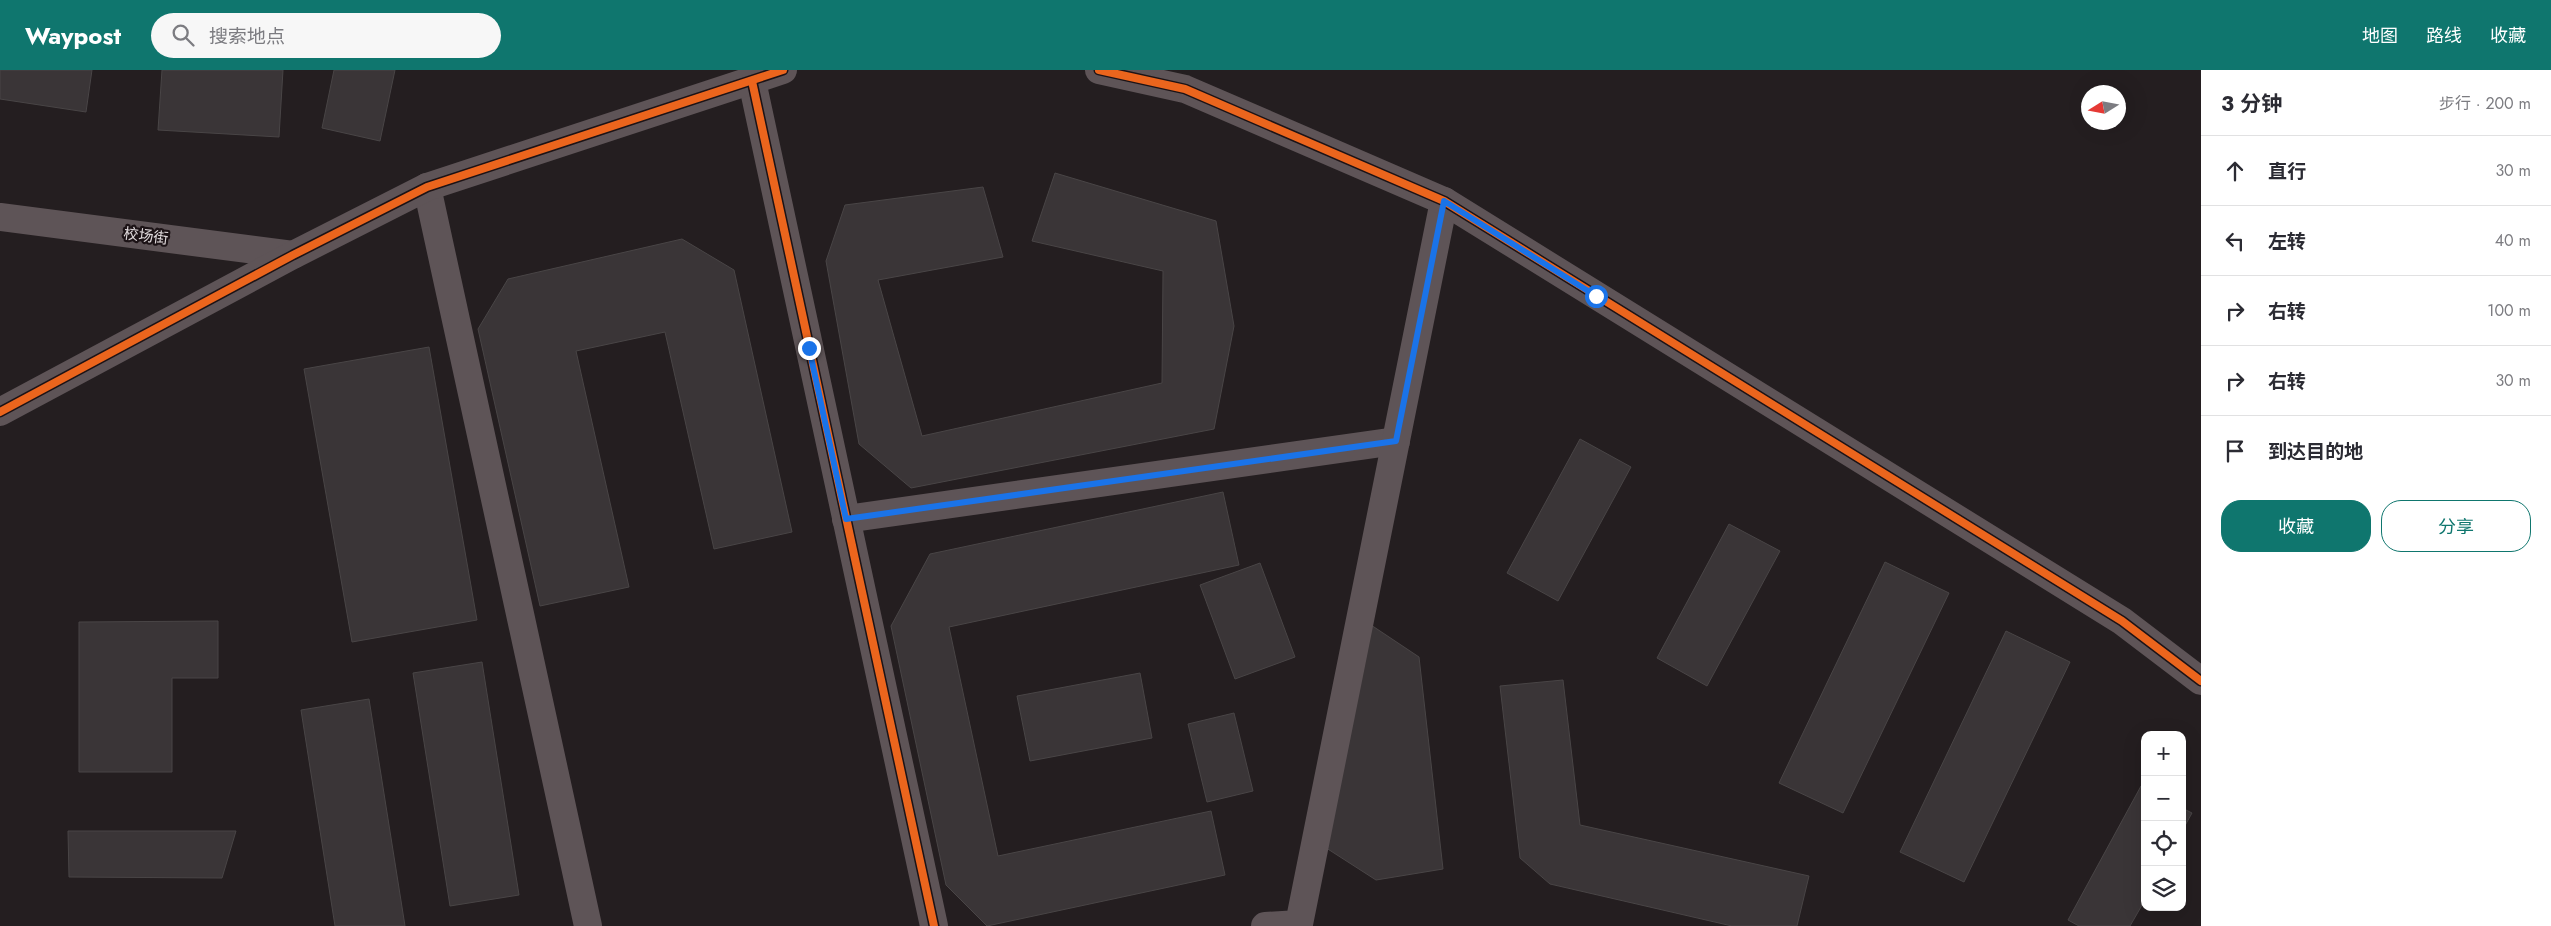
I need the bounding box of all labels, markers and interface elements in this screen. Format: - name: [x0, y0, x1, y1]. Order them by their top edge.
- search box: [151, 13, 501, 58]
- text: Waypost: [25, 18, 121, 53]
- icon: search: [169, 21, 197, 49]
- text: 搜索地点: [209, 23, 285, 50]
- text: 地图: [2362, 23, 2398, 49]
- text: 路线: [2426, 23, 2462, 49]
- text: 收藏: [2490, 23, 2526, 49]
- north arrow: [2081, 85, 2126, 130]
- text: 3 分钟: [2221, 89, 2282, 119]
- text: 步行 · 200 m: [2439, 92, 2531, 115]
- icon: ahead: [2221, 157, 2249, 185]
- text: 直行: [2268, 158, 2306, 185]
- text: 30 m: [2495, 159, 2531, 182]
- street label: 校场街: [122, 222, 170, 250]
- icon: left: [2221, 227, 2249, 255]
- text: 左转: [2268, 228, 2306, 255]
- text: 40 m: [2495, 229, 2531, 252]
- route start: [1585, 285, 1608, 308]
- icon: right: [2221, 297, 2249, 325]
- text: 右转: [2268, 298, 2306, 325]
- text: 100 m: [2487, 299, 2531, 322]
- route end: [798, 337, 821, 360]
- icon: right: [2221, 367, 2249, 395]
- text: 右转: [2268, 368, 2306, 395]
- text: 30 m: [2495, 369, 2531, 392]
- icon: arrive: [2221, 437, 2249, 465]
- text: 到达目的地: [2268, 438, 2363, 465]
- button: 收藏: [2221, 500, 2371, 552]
- button: 分享: [2381, 500, 2531, 552]
- map controls: [2141, 731, 2186, 911]
- button: +: [2141, 731, 2186, 776]
- button: −: [2141, 776, 2186, 821]
- button: locate: [2141, 821, 2186, 866]
- button: layers: [2141, 866, 2186, 911]

